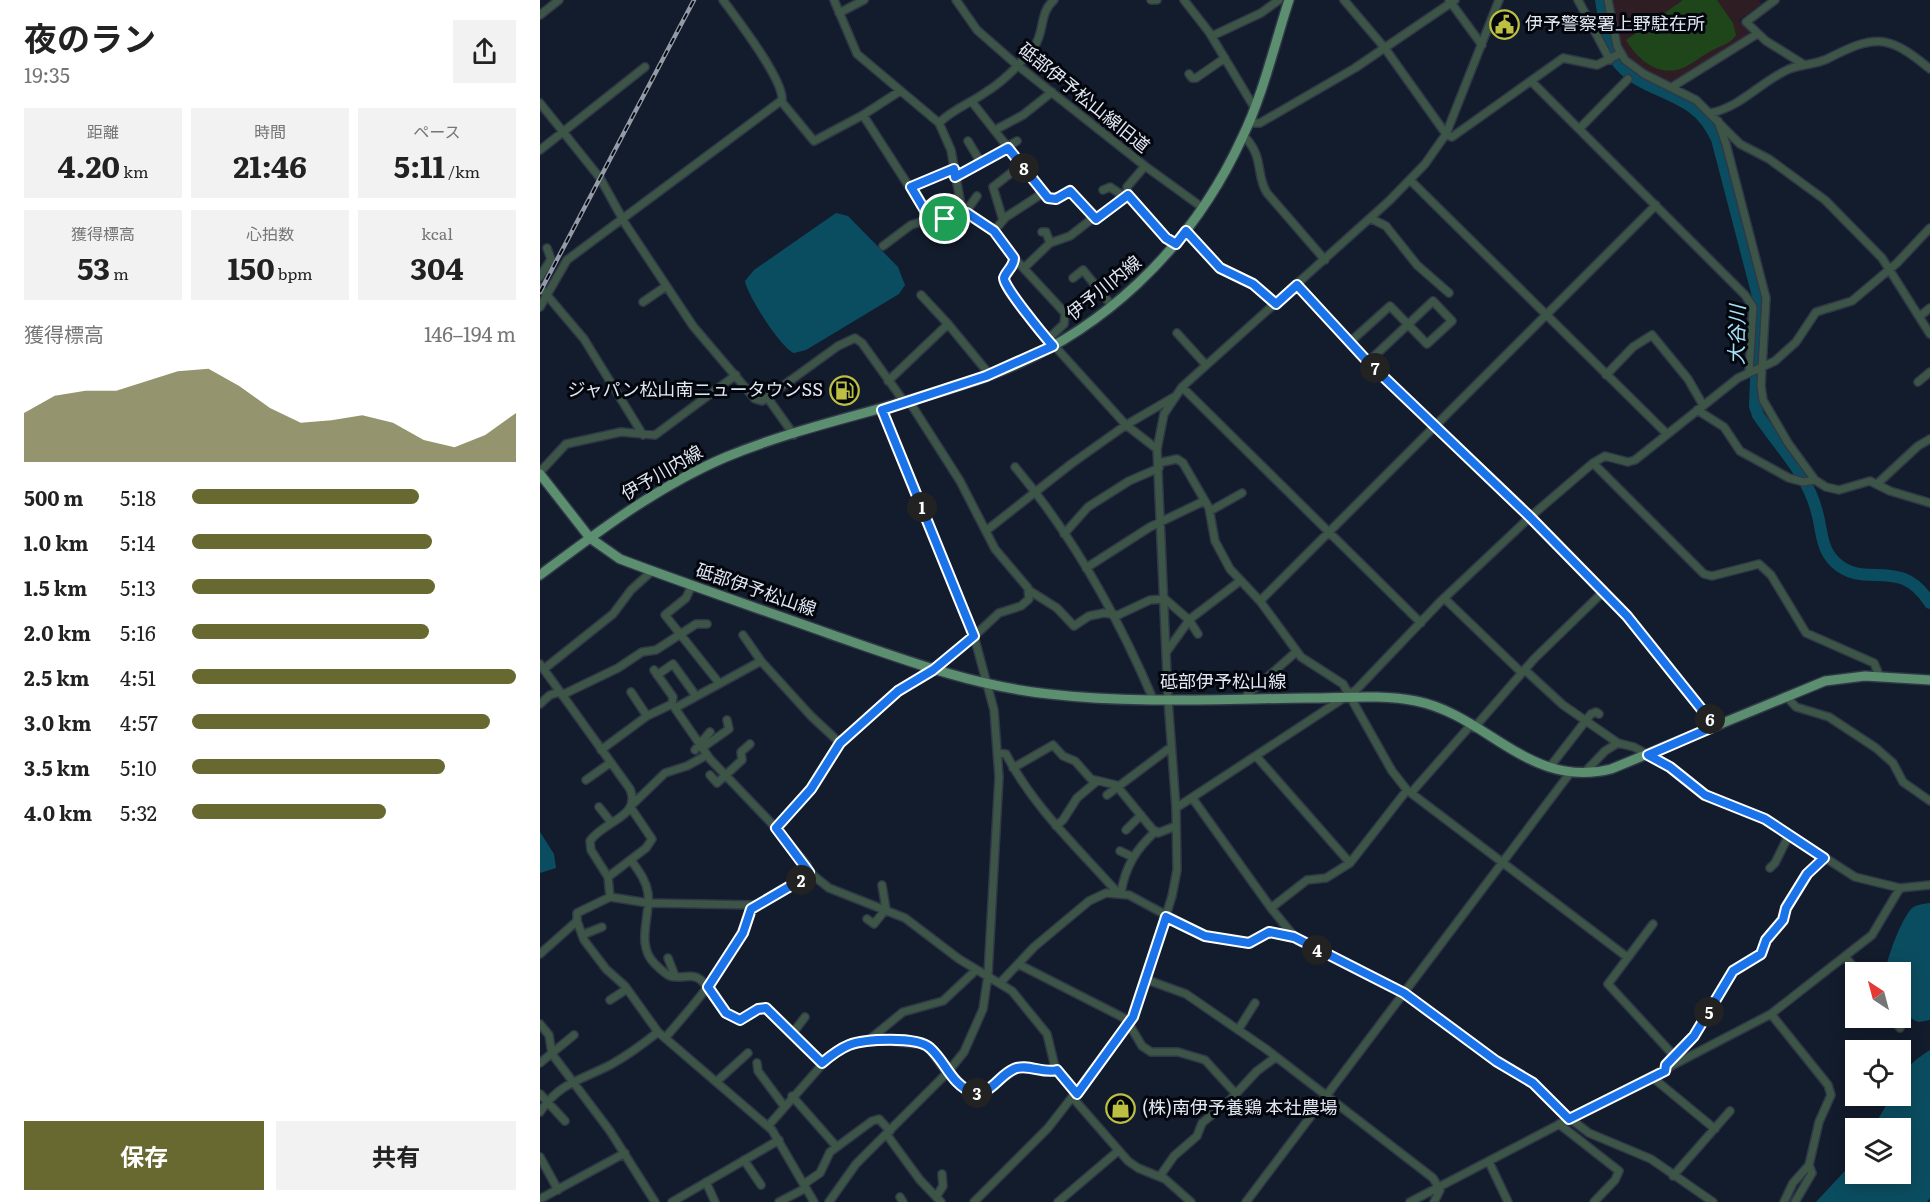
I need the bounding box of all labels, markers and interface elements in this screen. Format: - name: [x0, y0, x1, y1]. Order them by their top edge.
- public building icon: 伊予警察署上野駐在所: [1488, 8, 1520, 40]
- place label: 伊予警察署上野駐在所: [1525, 9, 1705, 36]
- text: 夜のラン: [24, 12, 156, 61]
- button: share: [453, 20, 516, 83]
- street label: 砥部伊予松山線旧道: [1013, 35, 1156, 158]
- text: 19:35: [24, 59, 70, 89]
- text: 距離: [87, 119, 119, 143]
- text: 時間: [254, 119, 286, 143]
- text: ペース: [413, 119, 461, 143]
- text: 4.20: [58, 143, 120, 187]
- text: 21:46: [233, 143, 307, 187]
- text: 5:11: [394, 143, 445, 187]
- pin: 8: [1009, 153, 1039, 183]
- text: 8: [1019, 156, 1029, 180]
- text: km: [120, 159, 148, 183]
- text: /km: [445, 159, 480, 183]
- pin: [919, 193, 970, 244]
- icon: arrive: [928, 202, 961, 235]
- text: 獲得標高: [71, 221, 135, 245]
- text: 心拍数: [246, 221, 294, 245]
- text: kcal: [421, 221, 453, 245]
- text: 53: [77, 245, 110, 289]
- text: 150: [227, 245, 275, 289]
- text: 304: [410, 245, 464, 289]
- street label: 伊予川内線: [1060, 248, 1147, 326]
- text: m: [110, 261, 129, 285]
- text: bpm: [275, 261, 313, 285]
- water label: 大谷川: [1719, 303, 1751, 365]
- text: 獲得標高: [24, 318, 104, 348]
- text: 146–194 m: [424, 318, 516, 348]
- pin: 7: [1360, 353, 1390, 383]
- text: 7: [1371, 356, 1379, 380]
- fuel station icon: ジャパン松山南ニュータウンSS: [828, 374, 860, 406]
- place label: ジャパン松山南ニュータウンSS: [567, 375, 823, 402]
- street label: 伊予川内線: [616, 438, 707, 506]
- text: 500 m: [24, 482, 83, 512]
- text: 5:18: [120, 482, 156, 512]
- pin: 1: [907, 492, 937, 522]
- text: 1: [919, 495, 925, 519]
- text: 1.0 km: [24, 527, 89, 557]
- text: 5:14: [120, 527, 155, 557]
- street label: 砥部伊予松山線: [693, 555, 820, 622]
- text: 1.5 km: [24, 572, 87, 602]
- text: 5:13: [120, 572, 156, 602]
- text: 2.0 km: [24, 617, 91, 647]
- text: 5:16: [120, 617, 156, 647]
- text: 2.5 km: [24, 662, 90, 692]
- text: 4:51: [120, 662, 156, 692]
- street label: 砥部伊予松山線: [1160, 667, 1286, 694]
- pin: 6: [1695, 704, 1725, 734]
- text: 3.0 km: [24, 707, 91, 737]
- text: 4:57: [120, 707, 158, 737]
- text: 6: [1705, 707, 1715, 731]
- text: 3.5 km: [24, 752, 90, 782]
- text: 5:10: [120, 752, 157, 782]
- text: 4.0 km: [24, 797, 92, 827]
- text: 5:32: [120, 797, 157, 827]
- pin: 2: [786, 865, 816, 895]
- text: 2: [797, 868, 805, 892]
- pin: 4: [1302, 935, 1332, 965]
- text: 4: [1312, 938, 1322, 962]
- north arrow: [1845, 962, 1911, 1028]
- map controls: [1845, 962, 1911, 1184]
- pin: 5: [1694, 997, 1724, 1027]
- text: 5: [1705, 1000, 1713, 1024]
- button: locate: [1845, 1040, 1911, 1106]
- pin: 3: [962, 1078, 992, 1108]
- text: 3: [973, 1081, 981, 1105]
- shop icon: (株)南伊予養鶏 本社農場: [1105, 1092, 1137, 1124]
- place label: (株)南伊予養鶏 本社農場: [1142, 1093, 1338, 1120]
- button: layers: [1845, 1118, 1911, 1184]
- button: 保存: [24, 1121, 264, 1190]
- button: 共有: [276, 1121, 516, 1190]

